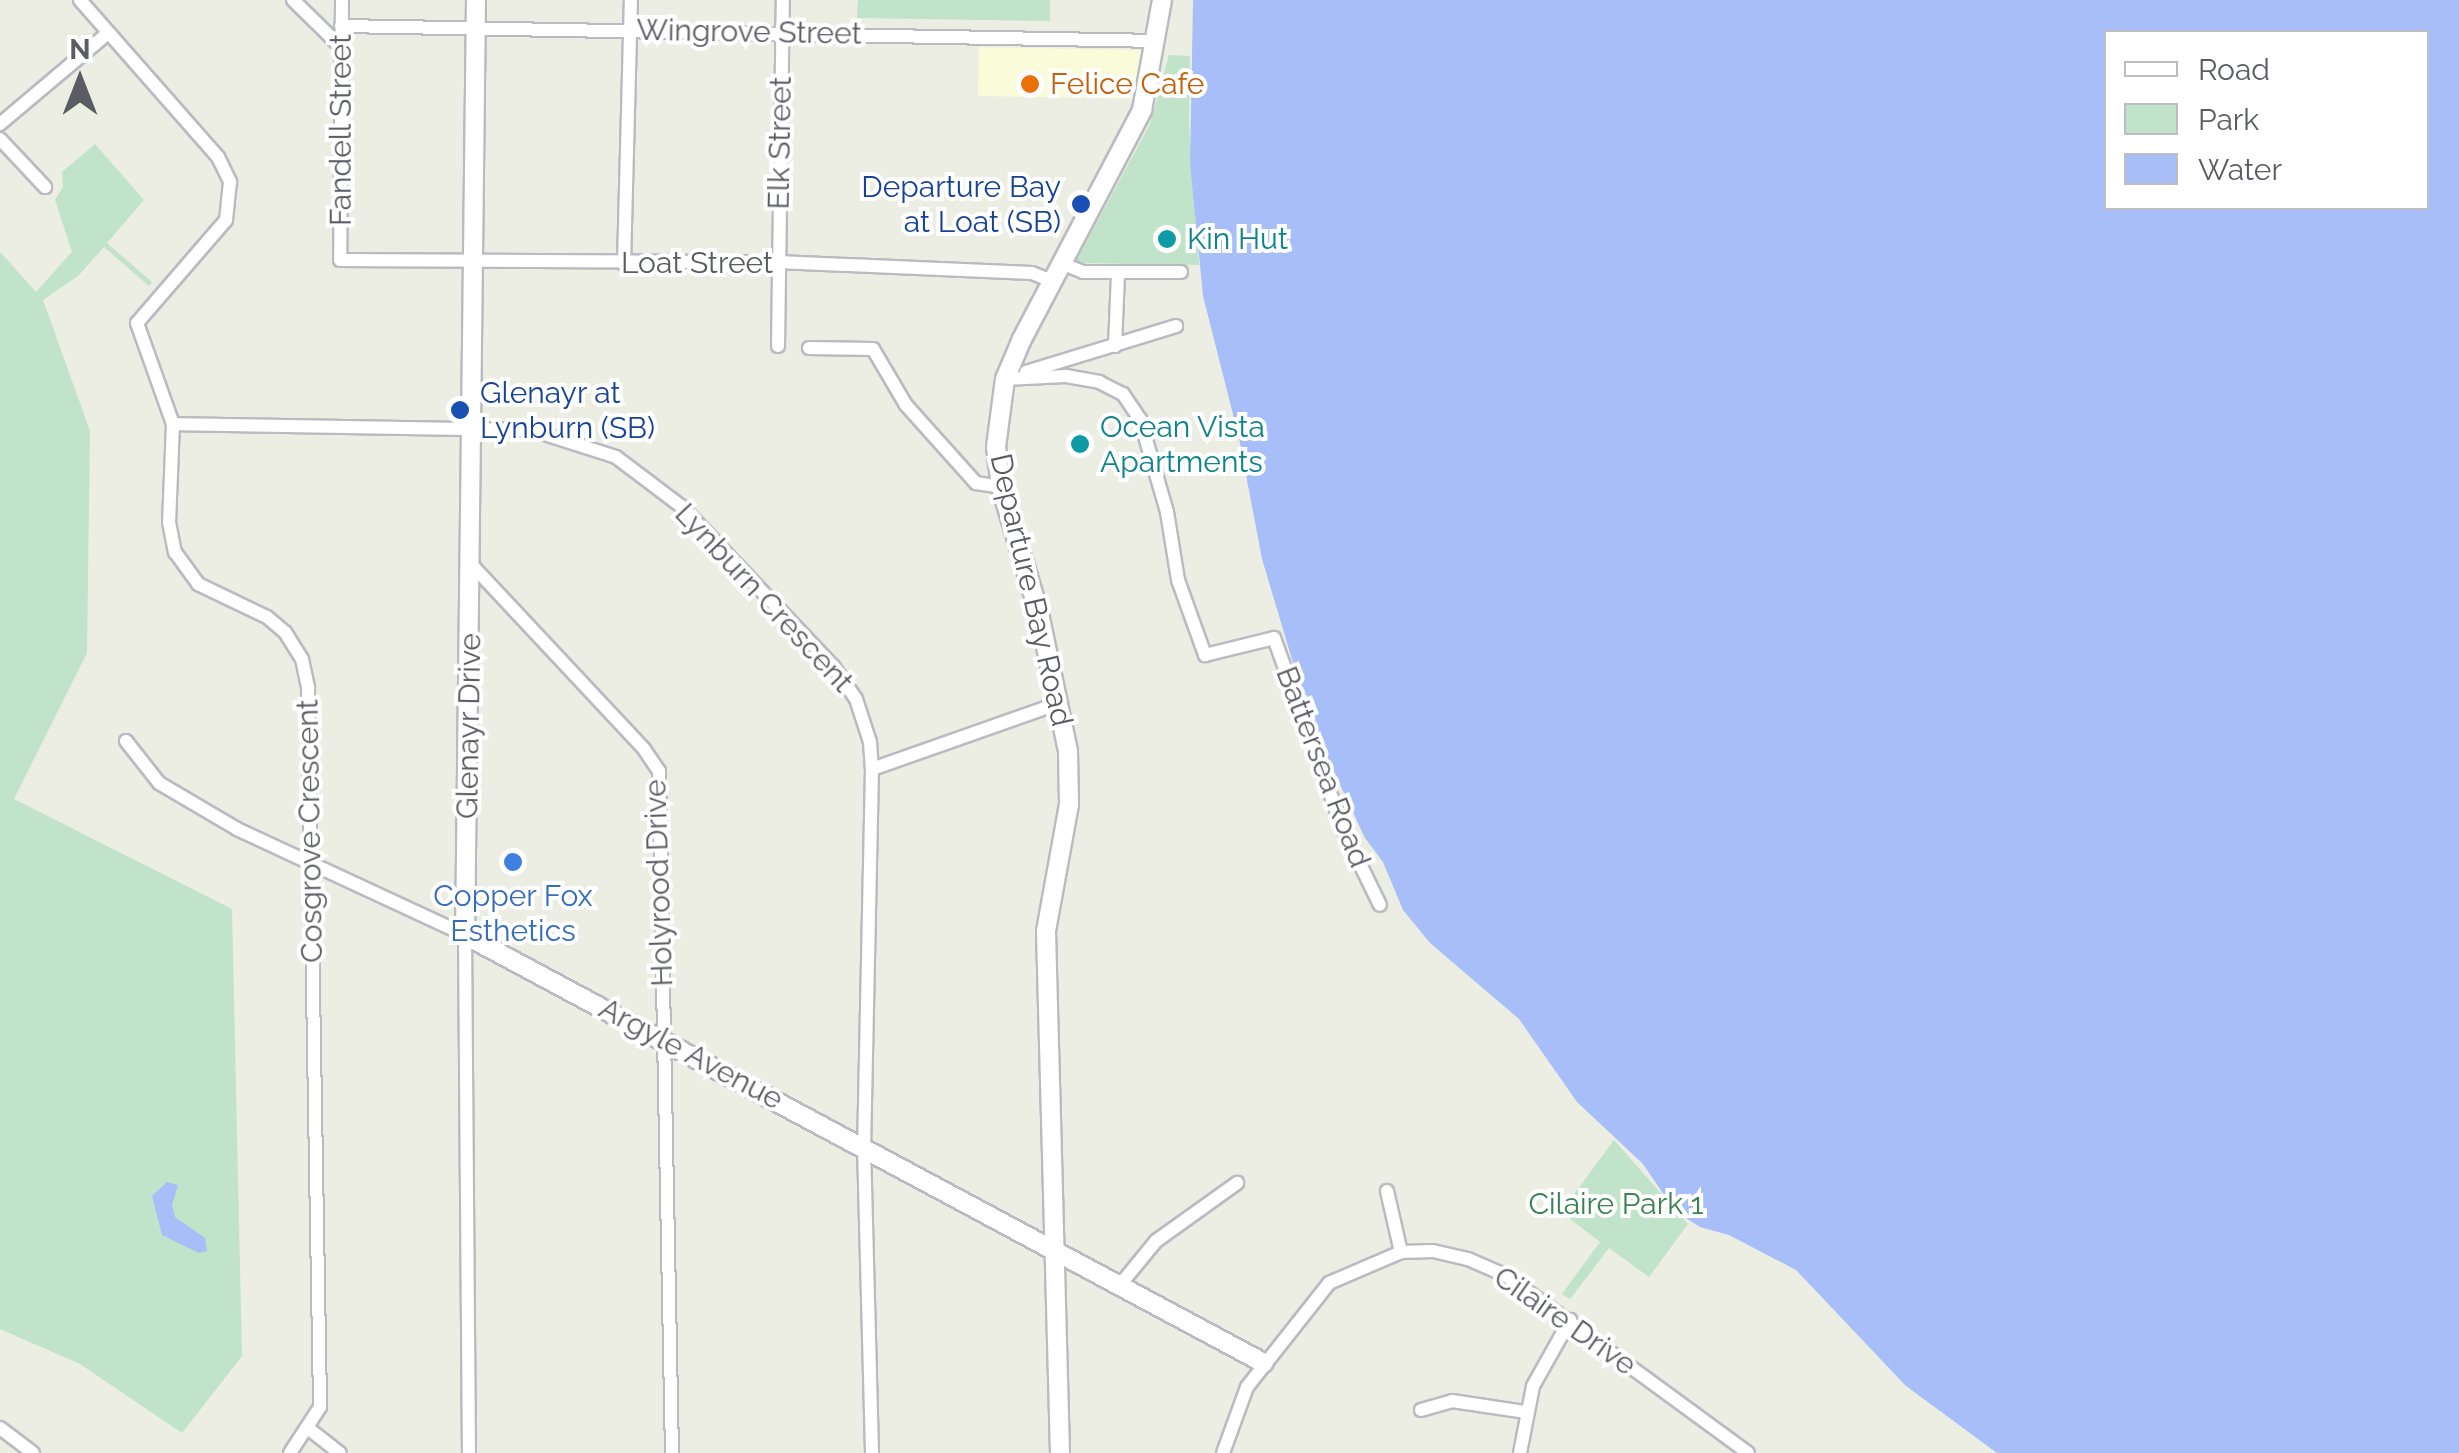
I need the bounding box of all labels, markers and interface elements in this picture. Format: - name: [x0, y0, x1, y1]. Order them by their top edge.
- street label: Wingrove Street: [636, 12, 862, 52]
- north arrow: [30, 30, 130, 130]
- legend: [2104, 30, 2429, 210]
- text: N: [69, 33, 91, 66]
- street label: Fandell Street: [323, 34, 359, 226]
- text: Road: [2198, 52, 2270, 87]
- place label: Felice Cafe: [1050, 66, 1204, 102]
- marker: Felice Cafe: [1019, 73, 1041, 95]
- street label: Elk Street: [761, 76, 799, 210]
- text: Park: [2198, 102, 2259, 137]
- text: Water: [2198, 152, 2282, 187]
- place label: Departure Bay at Loat (SB): [861, 169, 1061, 240]
- marker: Departure Bay at Loat (SB): [1070, 193, 1092, 215]
- place label: Kin Hut: [1187, 221, 1288, 257]
- marker: Kin Hut: [1156, 228, 1178, 250]
- street label: Loat Street: [621, 245, 773, 281]
- place label: Glenayr at Lynburn (SB): [480, 375, 655, 446]
- marker: Glenayr at Lynburn (SB): [449, 399, 471, 421]
- place label: Ocean Vista Apartments: [1100, 409, 1266, 480]
- marker: Ocean Vista Apartments: [1069, 433, 1091, 455]
- street label: Departure Bay Road: [982, 450, 1080, 730]
- street label: Lynburn Crescent: [667, 496, 861, 700]
- street label: Glenayr Drive: [449, 632, 489, 820]
- street label: Battersea Road: [1268, 661, 1378, 873]
- street label: Cosgrove Crescent: [290, 699, 330, 963]
- street label: Holyrood Drive: [637, 779, 681, 987]
- marker: Copper Fox Esthetics: [502, 851, 524, 873]
- place label: Copper Fox Esthetics: [433, 878, 593, 948]
- street label: Argyle Avenue: [593, 990, 789, 1118]
- park label: Cilaire Park 1: [1528, 1186, 1704, 1222]
- street label: Cilaire Drive: [1487, 1259, 1643, 1383]

